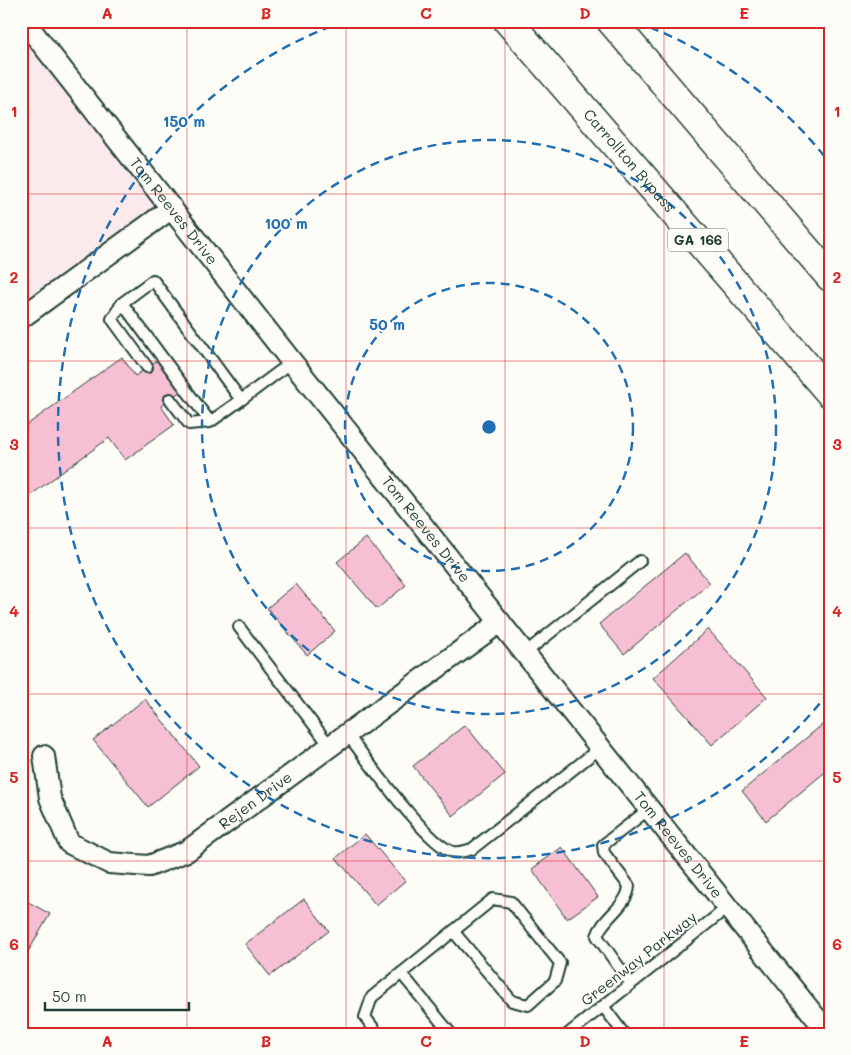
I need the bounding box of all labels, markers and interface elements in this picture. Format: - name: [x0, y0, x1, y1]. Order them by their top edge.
- text: A: [101, 2, 113, 23]
- text: B: [261, 2, 271, 23]
- text: C: [420, 2, 432, 23]
- text: D: [579, 2, 591, 23]
- text: E: [739, 2, 749, 23]
- text: 1: [10, 100, 18, 121]
- text: 1: [833, 100, 841, 121]
- street label: Carrollton Bypass: [580, 104, 680, 216]
- text: 150 m: [163, 111, 205, 131]
- street label: Tom Reeves Drive: [126, 153, 223, 268]
- text: 100 m: [264, 213, 308, 233]
- road number: GA 166: [668, 228, 728, 252]
- text: 2: [10, 266, 19, 287]
- text: 2: [833, 266, 842, 287]
- text: 50 m: [369, 314, 405, 334]
- centre of rings: [480, 418, 498, 436]
- text: 3: [9, 433, 19, 454]
- text: 3: [832, 433, 842, 454]
- street label: Tom Reeves Drive: [378, 471, 475, 586]
- text: 4: [9, 600, 19, 621]
- text: 4: [832, 600, 842, 621]
- text: 5: [9, 766, 19, 787]
- text: 5: [832, 766, 842, 787]
- street label: Rejen Drive: [214, 767, 296, 833]
- street label: Tom Reeves Drive: [630, 787, 728, 902]
- street label: Greenway Parkway: [576, 907, 701, 1010]
- text: 6: [9, 933, 19, 954]
- text: 6: [832, 933, 842, 954]
- scale bar: [45, 980, 189, 1012]
- text: 50 m: [52, 986, 87, 1006]
- text: A: [101, 1030, 113, 1051]
- text: B: [261, 1030, 271, 1051]
- text: C: [420, 1030, 432, 1051]
- text: D: [579, 1030, 591, 1051]
- text: E: [739, 1030, 749, 1051]

